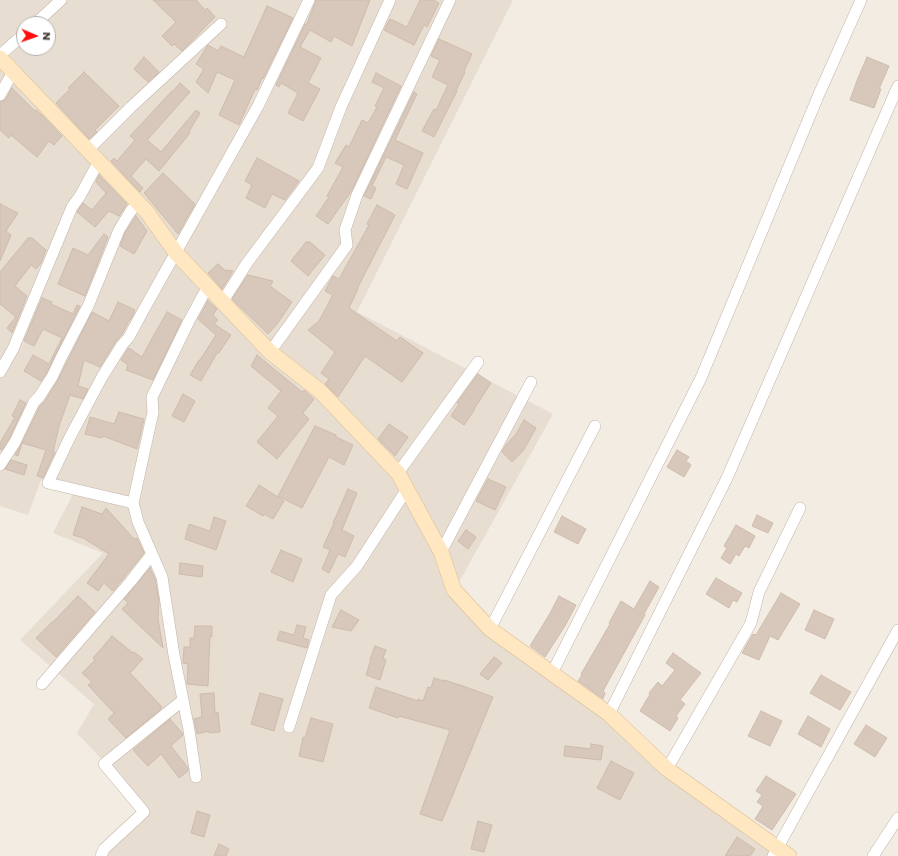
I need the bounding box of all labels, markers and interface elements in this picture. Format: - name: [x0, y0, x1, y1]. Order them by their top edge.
- north arrow: [16, 16, 56, 56]
- text: N: [39, 32, 55, 41]

